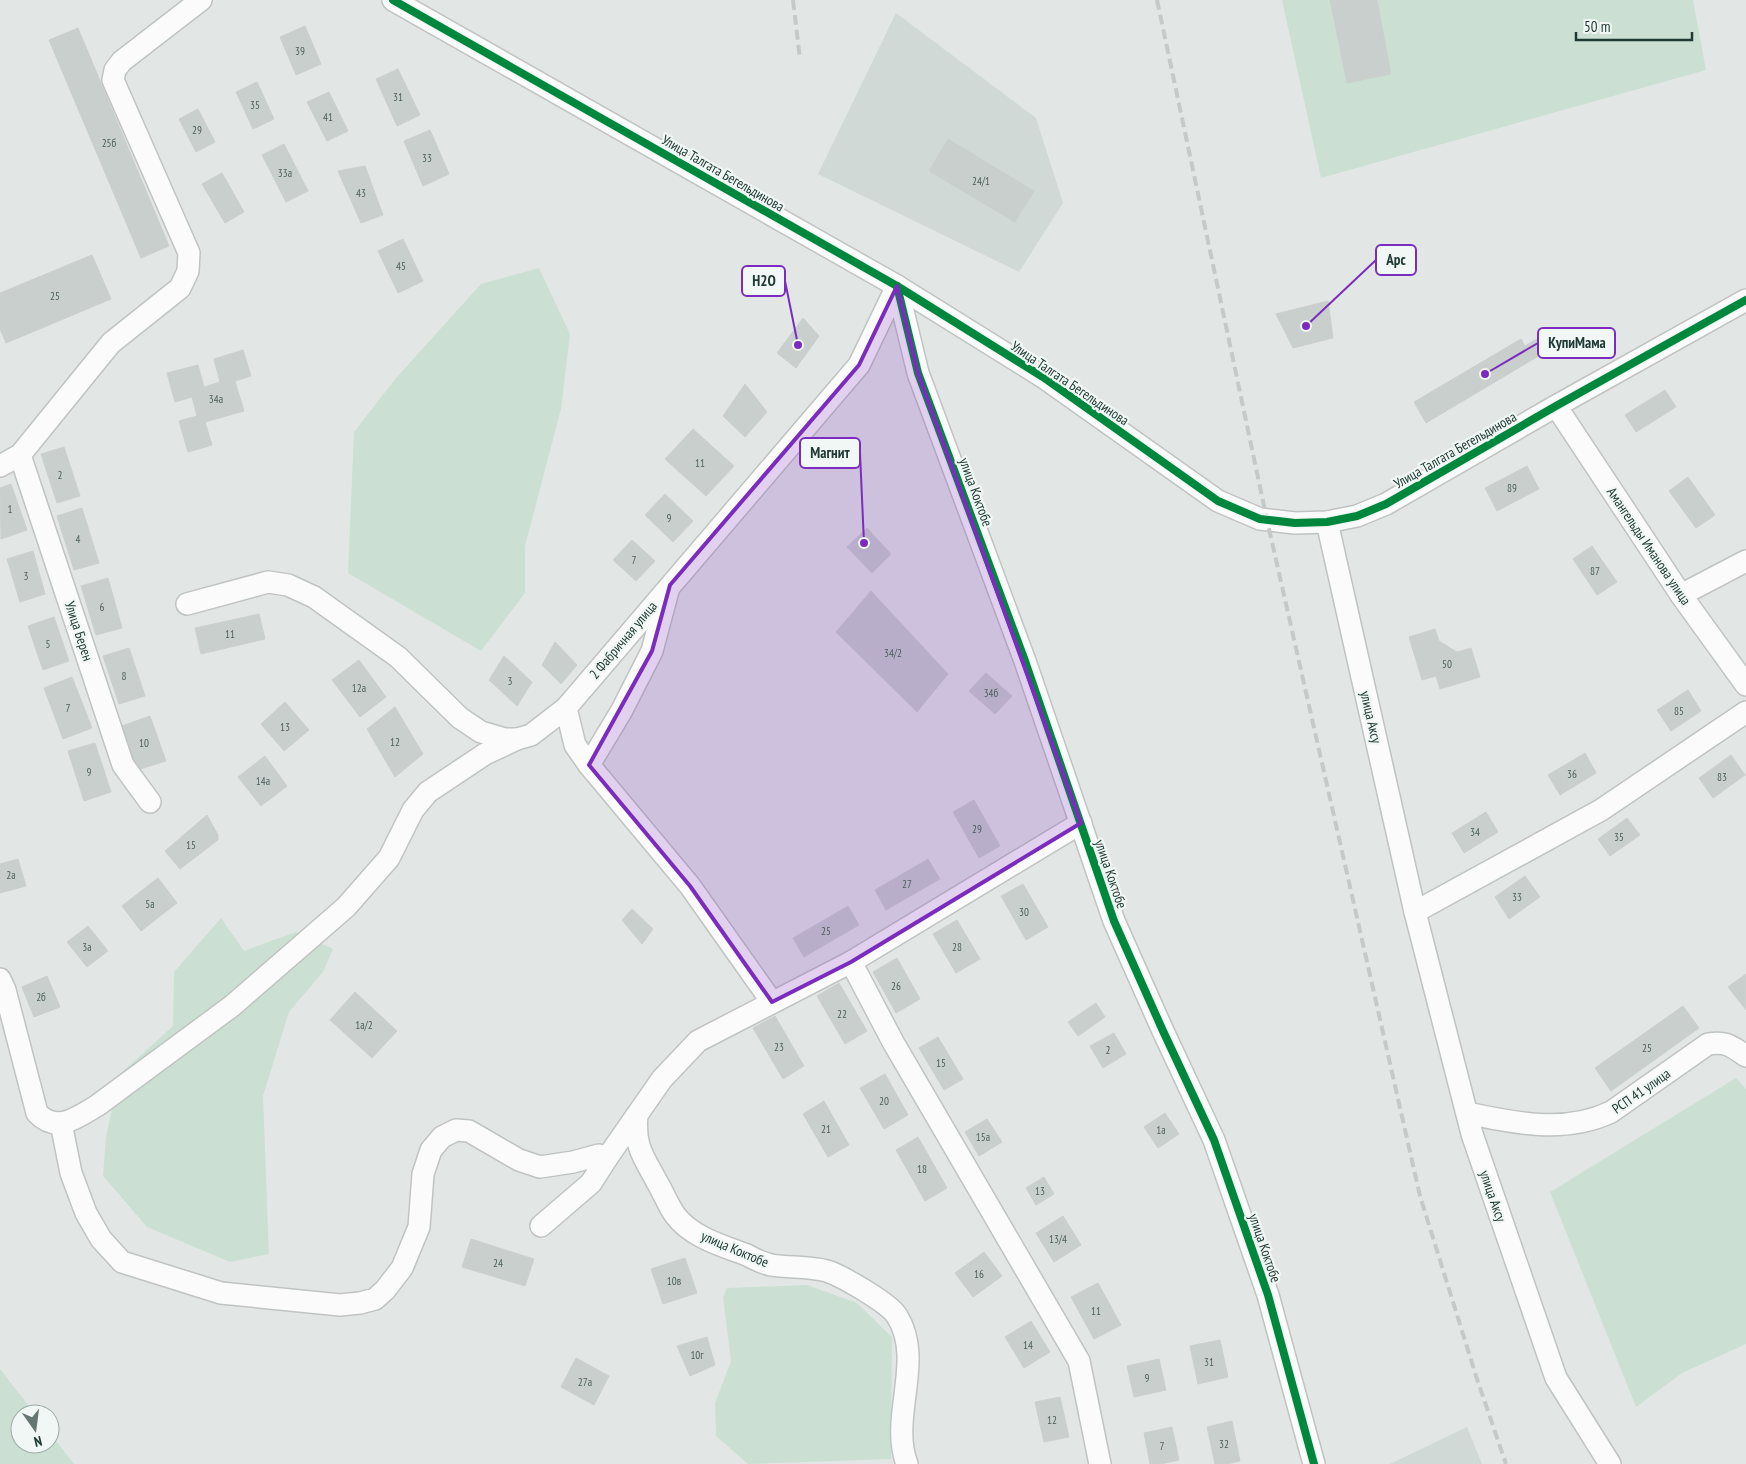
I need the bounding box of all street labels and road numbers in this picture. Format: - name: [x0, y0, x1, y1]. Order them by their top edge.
- street label: Улица Талгата Бегельдинова: [658, 131, 788, 215]
- street label: Улица Талгата Бегельдинова: [1007, 337, 1133, 429]
- street label: Улица Талгата Бегельдинова: [1390, 408, 1520, 492]
- street label: улица Коктобе: [955, 455, 997, 529]
- street label: Амангельды Иманова улица: [1603, 484, 1695, 608]
- street label: 2 Фабричная улица: [585, 597, 661, 683]
- street label: Улица Берен: [61, 599, 97, 663]
- street label: улица Аксу: [1356, 689, 1386, 746]
- street label: улица Коктобе: [1091, 837, 1131, 911]
- street label: РСП 41 улица: [1608, 1064, 1674, 1118]
- street label: улица Аксу: [1476, 1168, 1510, 1225]
- street label: улица Коктобе: [1245, 1211, 1285, 1285]
- street label: улица Коктобе: [699, 1227, 772, 1271]

